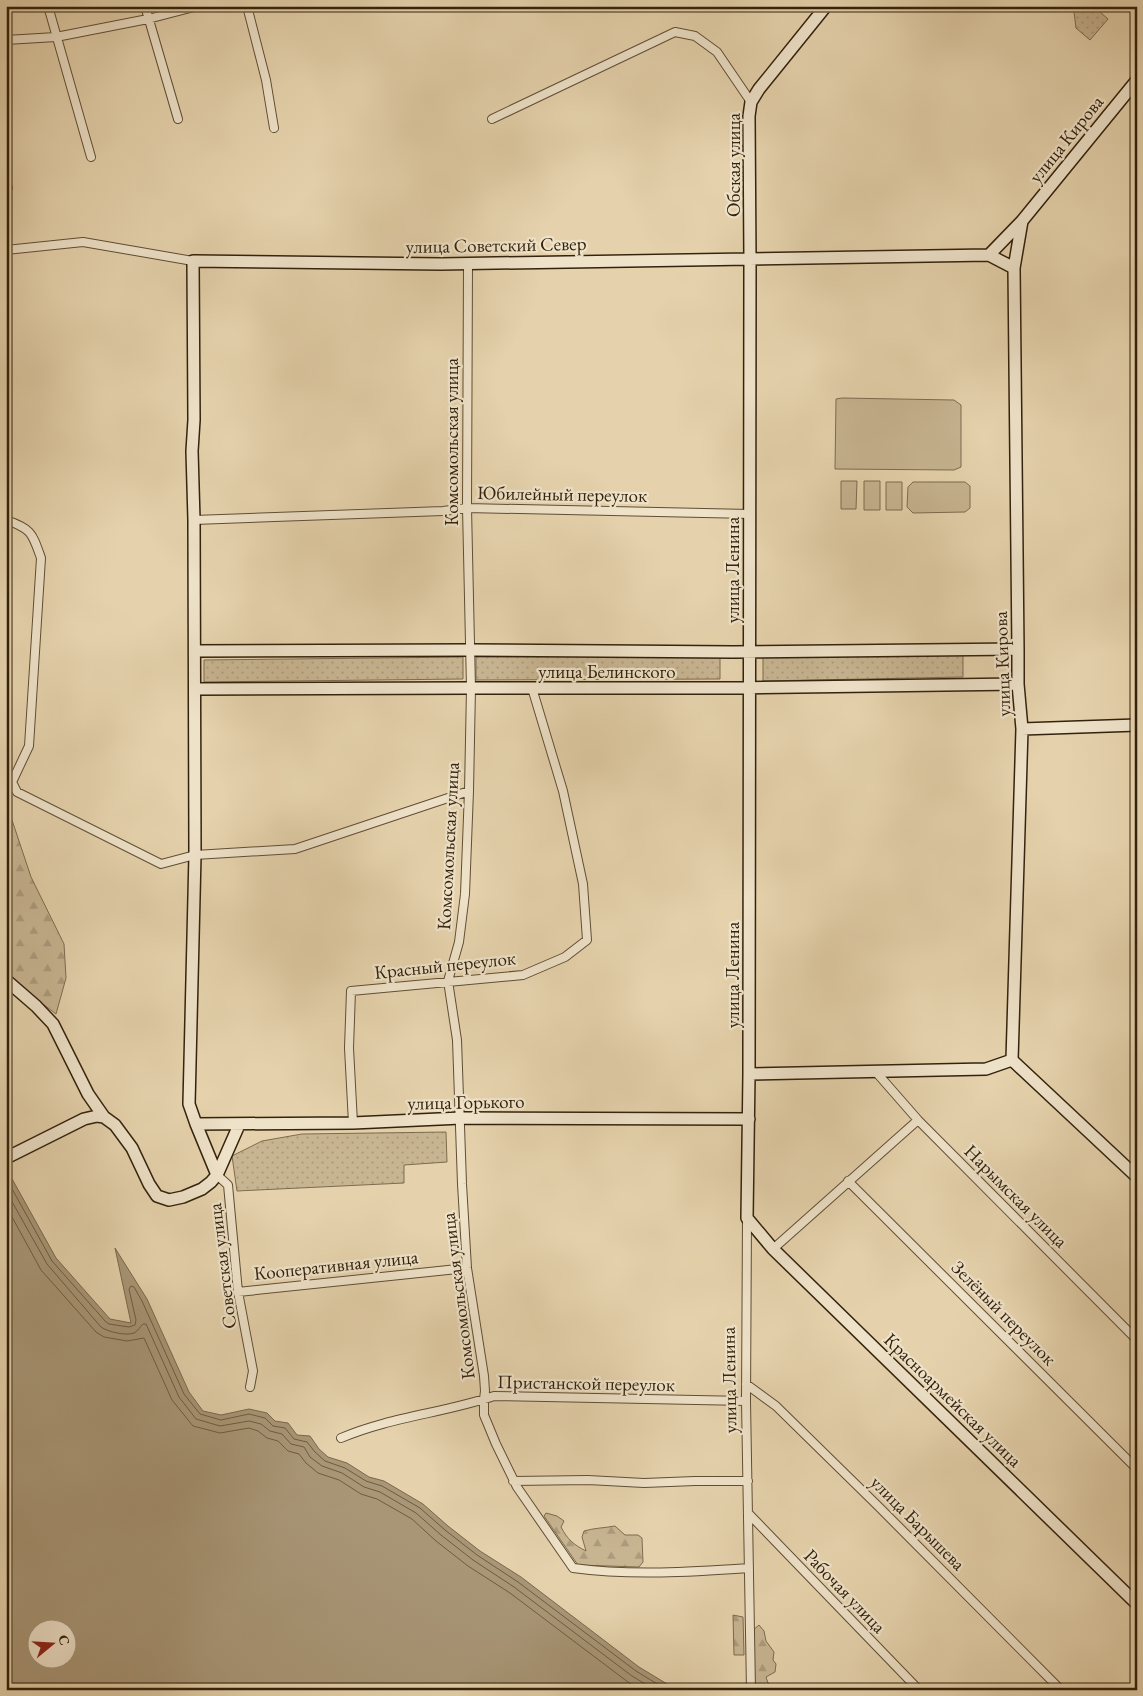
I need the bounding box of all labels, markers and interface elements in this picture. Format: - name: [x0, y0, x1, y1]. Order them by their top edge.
- street label: улица Кирова: [1023, 90, 1109, 188]
- street label: Обская улица: [721, 113, 746, 217]
- street label: улица Советский Север: [405, 231, 587, 259]
- street label: Комсомольская улица: [439, 358, 464, 526]
- street label: Юбилейный переулок: [477, 480, 647, 508]
- street label: улица Ленина: [720, 516, 745, 623]
- street label: улица Кирова: [988, 610, 1016, 717]
- street label: улица Белинского: [538, 659, 676, 684]
- street label: Комсомольская улица: [431, 761, 465, 931]
- street label: улица Ленина: [720, 921, 745, 1028]
- street label: Красный переулок: [373, 945, 517, 985]
- street label: улица Горького: [407, 1088, 525, 1116]
- street label: Нарымская улица: [959, 1139, 1073, 1253]
- street label: Советская улица: [202, 1201, 242, 1330]
- street label: Комсомольская улица: [435, 1211, 481, 1381]
- street label: Кооперативная улица: [253, 1244, 420, 1286]
- street label: Зелёный переулок: [946, 1255, 1062, 1371]
- street label: улица Ленина: [716, 1326, 742, 1433]
- street label: Красноармейская улица: [878, 1327, 1028, 1473]
- street label: Пристанской переулок: [497, 1369, 675, 1397]
- street label: улица Барышева: [865, 1470, 971, 1576]
- street label: Рабочая улица: [799, 1543, 892, 1639]
- north arrow: [28, 1618, 78, 1668]
- text: С: [54, 1632, 74, 1648]

